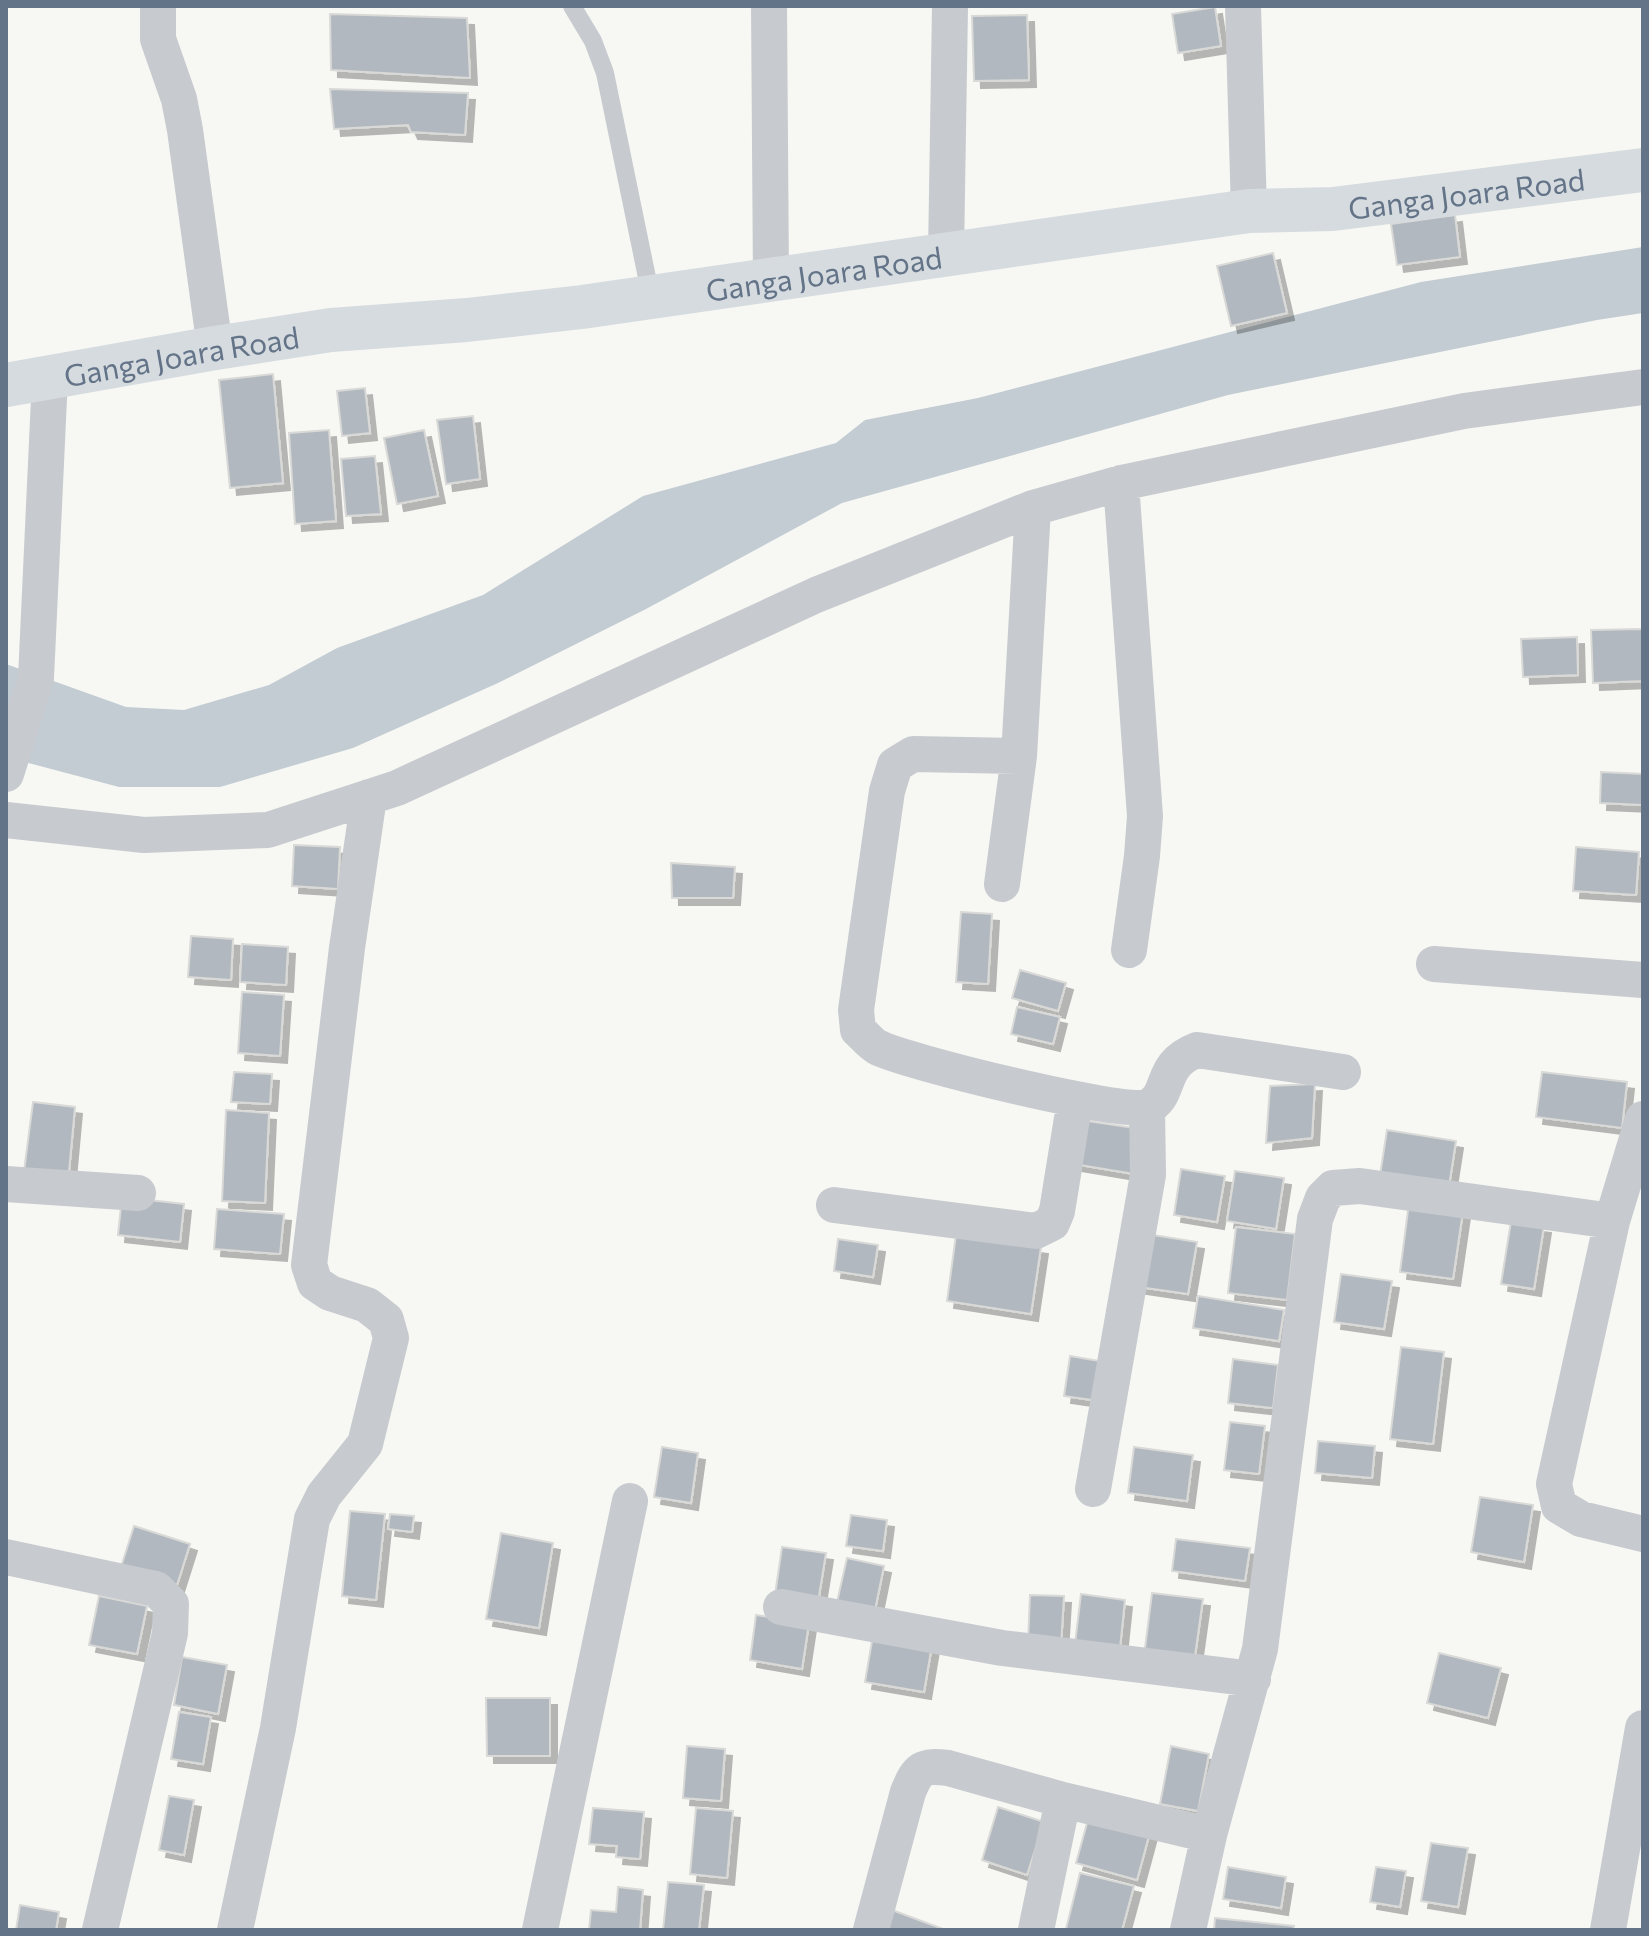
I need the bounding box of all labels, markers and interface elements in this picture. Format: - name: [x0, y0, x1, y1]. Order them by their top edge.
- street label: Ganga Joara Road: [1346, 159, 1587, 225]
- street label: Ganga Joara Road: [703, 237, 944, 307]
- street label: Ganga Joara Road: [61, 317, 302, 393]

